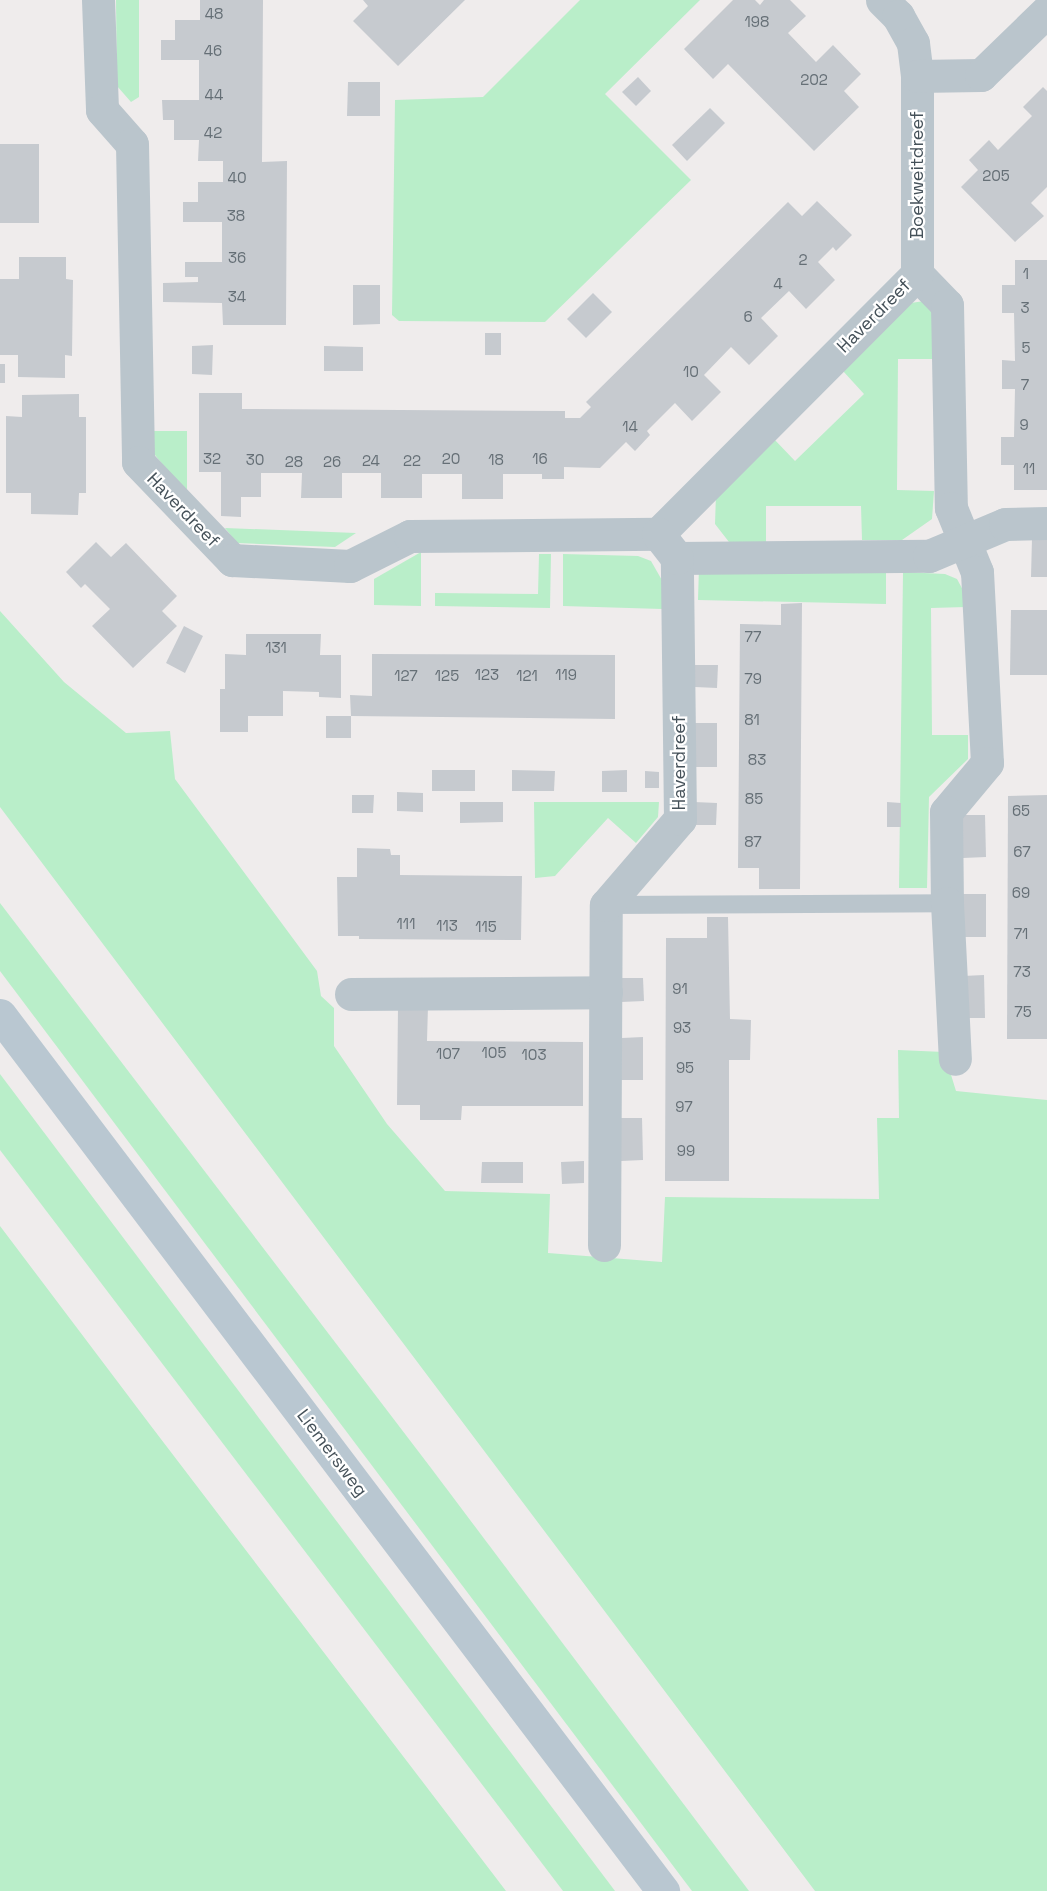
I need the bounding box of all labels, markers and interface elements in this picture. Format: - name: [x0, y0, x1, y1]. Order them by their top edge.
- house number: 48: [205, 5, 223, 23]
- house number: 198: [745, 13, 769, 31]
- house number: 46: [204, 42, 222, 60]
- house number: 202: [800, 71, 828, 89]
- house number: 44: [205, 86, 223, 104]
- street label: Boekweitdreef: [906, 111, 928, 239]
- house number: 42: [204, 124, 222, 142]
- house number: 205: [982, 167, 1010, 185]
- house number: 40: [228, 169, 246, 187]
- house number: 38: [227, 207, 245, 225]
- house number: 36: [228, 249, 246, 267]
- house number: 2: [798, 251, 808, 269]
- house number: 1: [1023, 265, 1029, 283]
- house number: 4: [773, 275, 783, 293]
- street label: Haverdreef: [833, 275, 915, 357]
- house number: 34: [228, 288, 246, 306]
- house number: 3: [1020, 299, 1030, 317]
- house number: 6: [743, 308, 753, 326]
- house number: 5: [1022, 339, 1030, 357]
- house number: 10: [683, 363, 699, 381]
- house number: 7: [1021, 376, 1029, 394]
- house number: 9: [1019, 416, 1029, 434]
- house number: 14: [622, 418, 638, 436]
- house number: 32: [203, 450, 221, 468]
- house number: 20: [442, 450, 460, 468]
- house number: 16: [532, 450, 548, 468]
- house number: 30: [246, 451, 264, 469]
- house number: 18: [488, 451, 504, 469]
- house number: 24: [362, 452, 380, 470]
- house number: 22: [403, 452, 421, 470]
- house number: 28: [285, 453, 303, 471]
- house number: 26: [323, 453, 341, 471]
- house number: 11: [1023, 460, 1035, 478]
- street label: Haverdreef: [142, 468, 224, 552]
- house number: 77: [745, 628, 761, 646]
- house number: 131: [265, 639, 287, 657]
- house number: 123: [475, 666, 499, 684]
- house number: 119: [555, 666, 577, 684]
- house number: 127: [394, 667, 418, 685]
- house number: 125: [435, 667, 459, 685]
- house number: 121: [516, 667, 538, 685]
- house number: 79: [744, 670, 762, 688]
- house number: 81: [744, 711, 760, 729]
- street label: Haverdreef: [668, 715, 690, 811]
- house number: 83: [748, 751, 766, 769]
- house number: 85: [745, 790, 763, 808]
- house number: 65: [1012, 802, 1030, 820]
- house number: 87: [744, 833, 762, 851]
- house number: 67: [1013, 843, 1031, 861]
- house number: 69: [1012, 884, 1030, 902]
- house number: 111: [397, 915, 415, 933]
- house number: 113: [436, 917, 458, 935]
- house number: 115: [475, 918, 497, 936]
- house number: 71: [1014, 925, 1028, 943]
- house number: 73: [1013, 963, 1031, 981]
- house number: 91: [672, 980, 688, 998]
- house number: 75: [1014, 1003, 1032, 1021]
- house number: 93: [673, 1019, 691, 1037]
- house number: 105: [482, 1044, 506, 1062]
- house number: 107: [436, 1045, 460, 1063]
- house number: 103: [522, 1046, 546, 1064]
- house number: 95: [676, 1059, 694, 1077]
- house number: 97: [675, 1098, 693, 1116]
- house number: 99: [677, 1142, 695, 1160]
- street label: Liemersweg: [292, 1405, 372, 1501]

